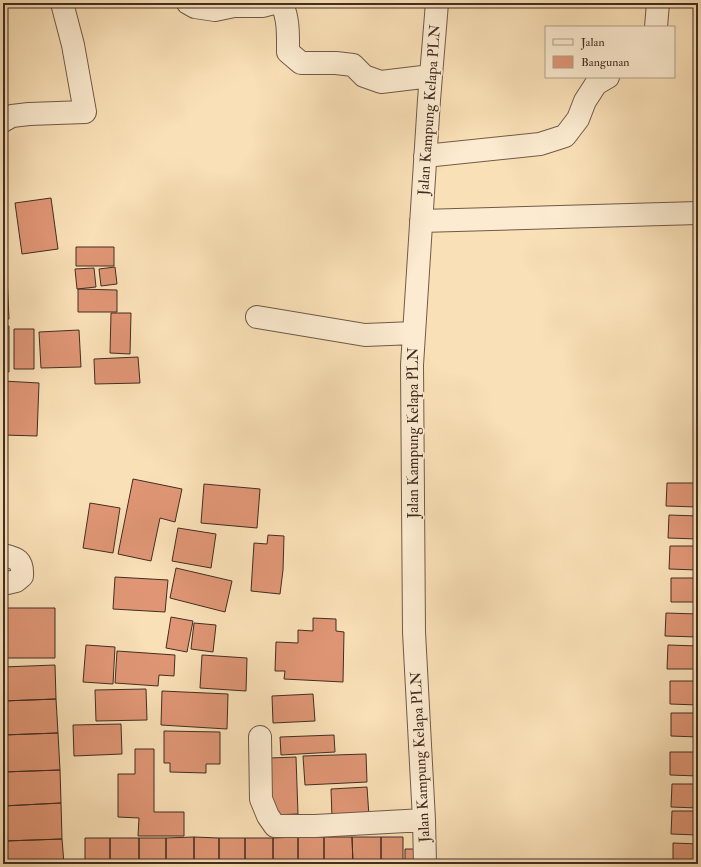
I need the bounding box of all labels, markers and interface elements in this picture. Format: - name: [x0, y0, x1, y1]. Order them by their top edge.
- street label: Jalan Kampung Kelapa PLN: [414, 23, 446, 197]
- legend: [545, 26, 675, 78]
- text: Jalan: [580, 35, 605, 50]
- text: Bangunan: [581, 55, 630, 70]
- street label: Jalan Kampung Kelapa PLN: [404, 347, 424, 520]
- street label: Jalan Kampung Kelapa PLN: [407, 670, 436, 844]

